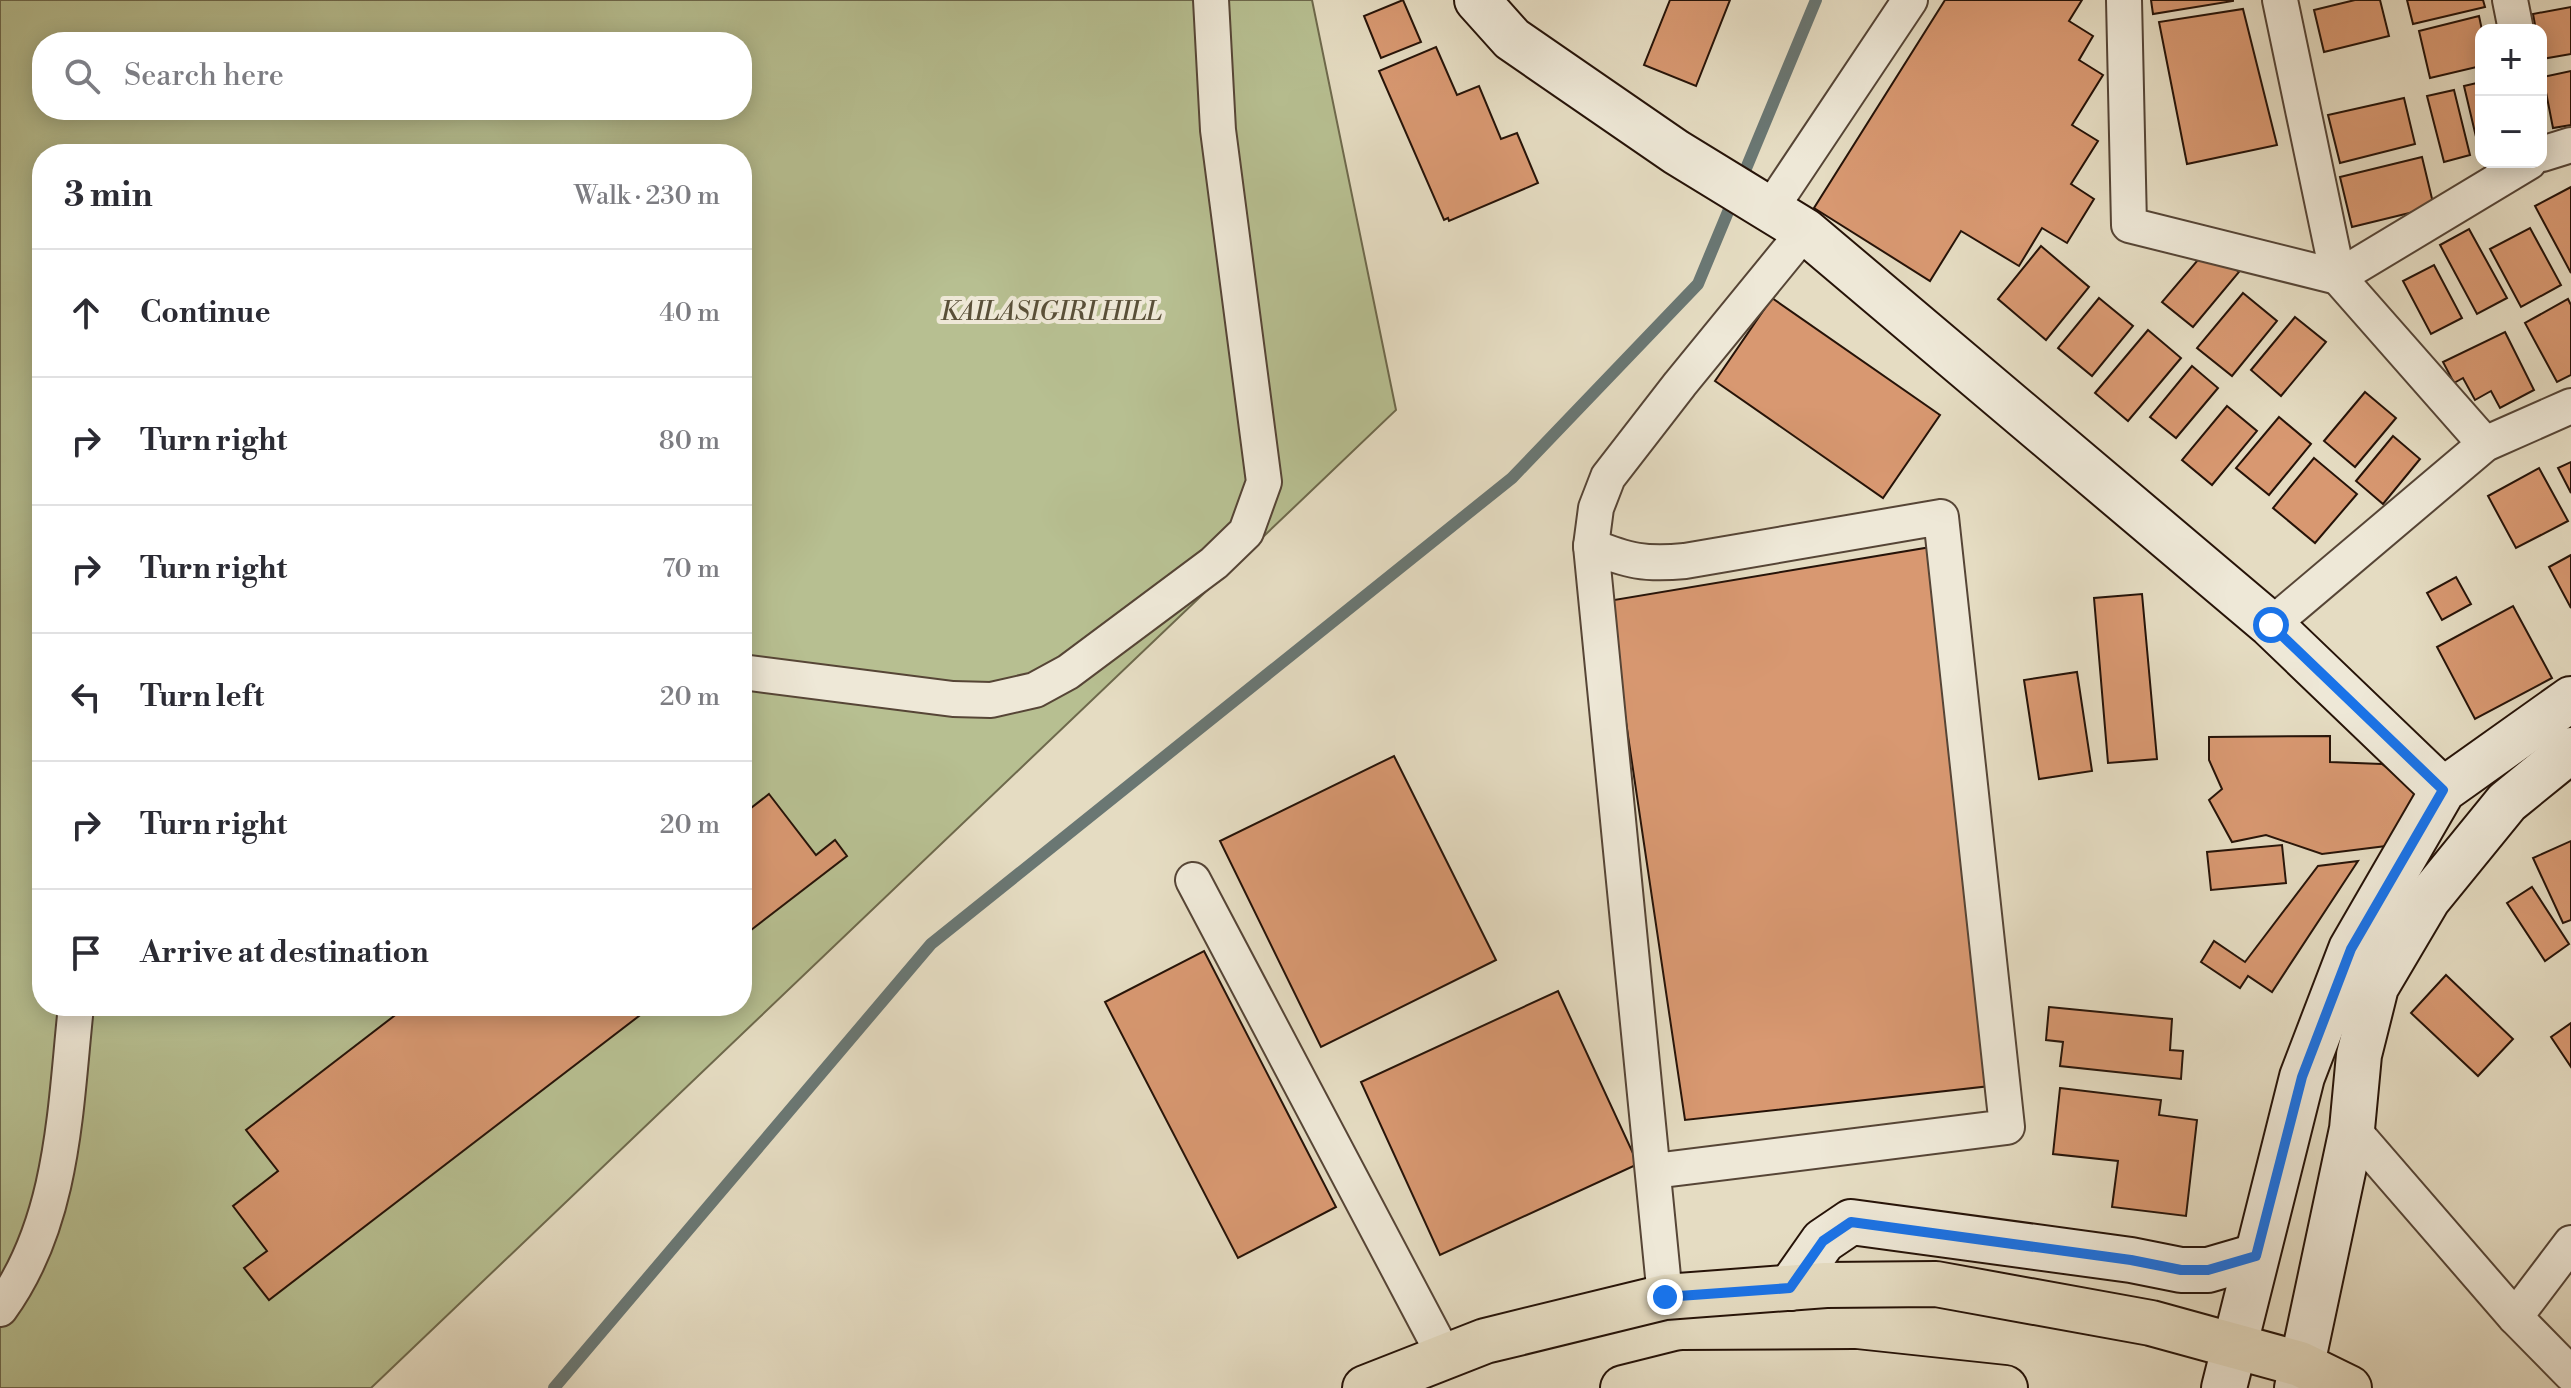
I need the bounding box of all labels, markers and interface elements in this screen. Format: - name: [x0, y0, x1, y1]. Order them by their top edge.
- map controls: [2475, 24, 2547, 168]
- button: +: [2475, 24, 2547, 96]
- search box: [32, 32, 752, 120]
- icon: search: [60, 54, 104, 98]
- text: Search here: [124, 57, 284, 95]
- button: −: [2475, 96, 2547, 168]
- text: 3 min: [64, 175, 153, 217]
- text: Walk · 230 m: [574, 180, 720, 212]
- icon: ahead: [64, 291, 108, 335]
- text: Continue: [140, 294, 271, 332]
- park label: KAILASIGIRI HILL: [940, 296, 1162, 328]
- text: 40 m: [659, 297, 720, 329]
- icon: right: [64, 419, 108, 463]
- text: Turn right: [140, 422, 287, 460]
- text: 80 m: [659, 425, 720, 457]
- icon: right: [64, 547, 108, 591]
- text: Turn right: [140, 550, 287, 588]
- text: 70 m: [662, 553, 720, 585]
- route start: [2253, 607, 2289, 643]
- icon: left: [64, 675, 108, 719]
- text: Turn left: [140, 678, 264, 716]
- text: 20 m: [660, 681, 720, 713]
- icon: right: [64, 803, 108, 847]
- text: Turn right: [140, 806, 287, 844]
- text: 20 m: [660, 809, 720, 841]
- icon: arrive: [64, 931, 108, 975]
- text: Arrive at destination: [140, 934, 429, 972]
- route end: [1647, 1279, 1683, 1315]

